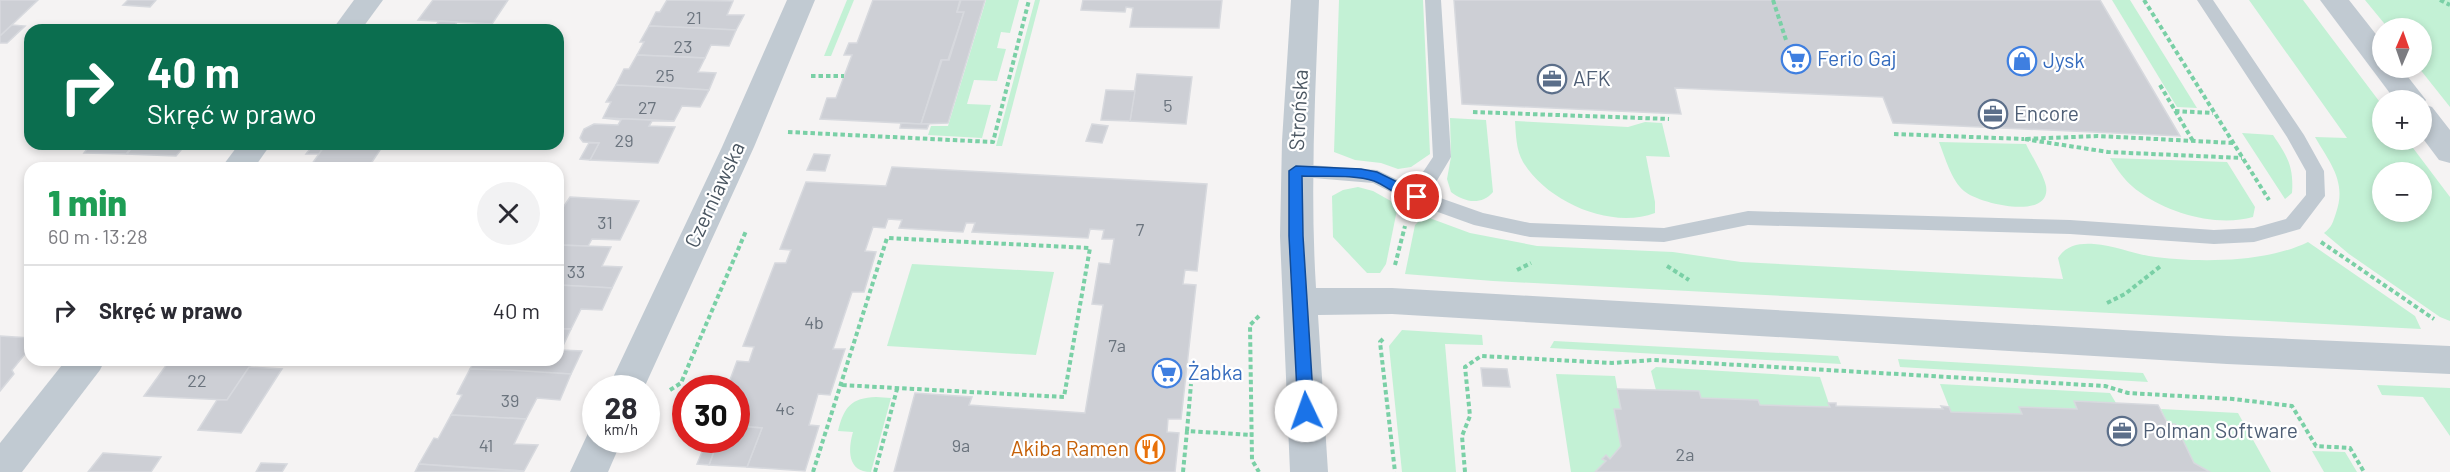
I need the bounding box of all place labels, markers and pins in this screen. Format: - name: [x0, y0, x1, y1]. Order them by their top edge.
- supermarket icon: Ferio Gaj: [1780, 43, 1812, 75]
- place label: Ferio Gaj: [1817, 45, 1897, 70]
- shop icon: Jysk: [2006, 45, 2038, 77]
- place label: Jysk: [2043, 47, 2085, 72]
- office icon: AFK: [1536, 63, 1568, 95]
- place label: AFK: [1573, 65, 1611, 90]
- office icon: Encore: [1977, 98, 2009, 130]
- place label: Encore: [2014, 100, 2079, 125]
- pin: [1391, 171, 1442, 222]
- supermarket icon: Żabka: [1151, 357, 1183, 389]
- place label: Żabka: [1188, 359, 1243, 384]
- office icon: Polman Software: [2106, 415, 2138, 447]
- place label: Polman Software: [2143, 417, 2298, 442]
- restaurant icon: Akiba Ramen: [1134, 433, 1166, 465]
- place label: Akiba Ramen: [1011, 435, 1129, 460]

